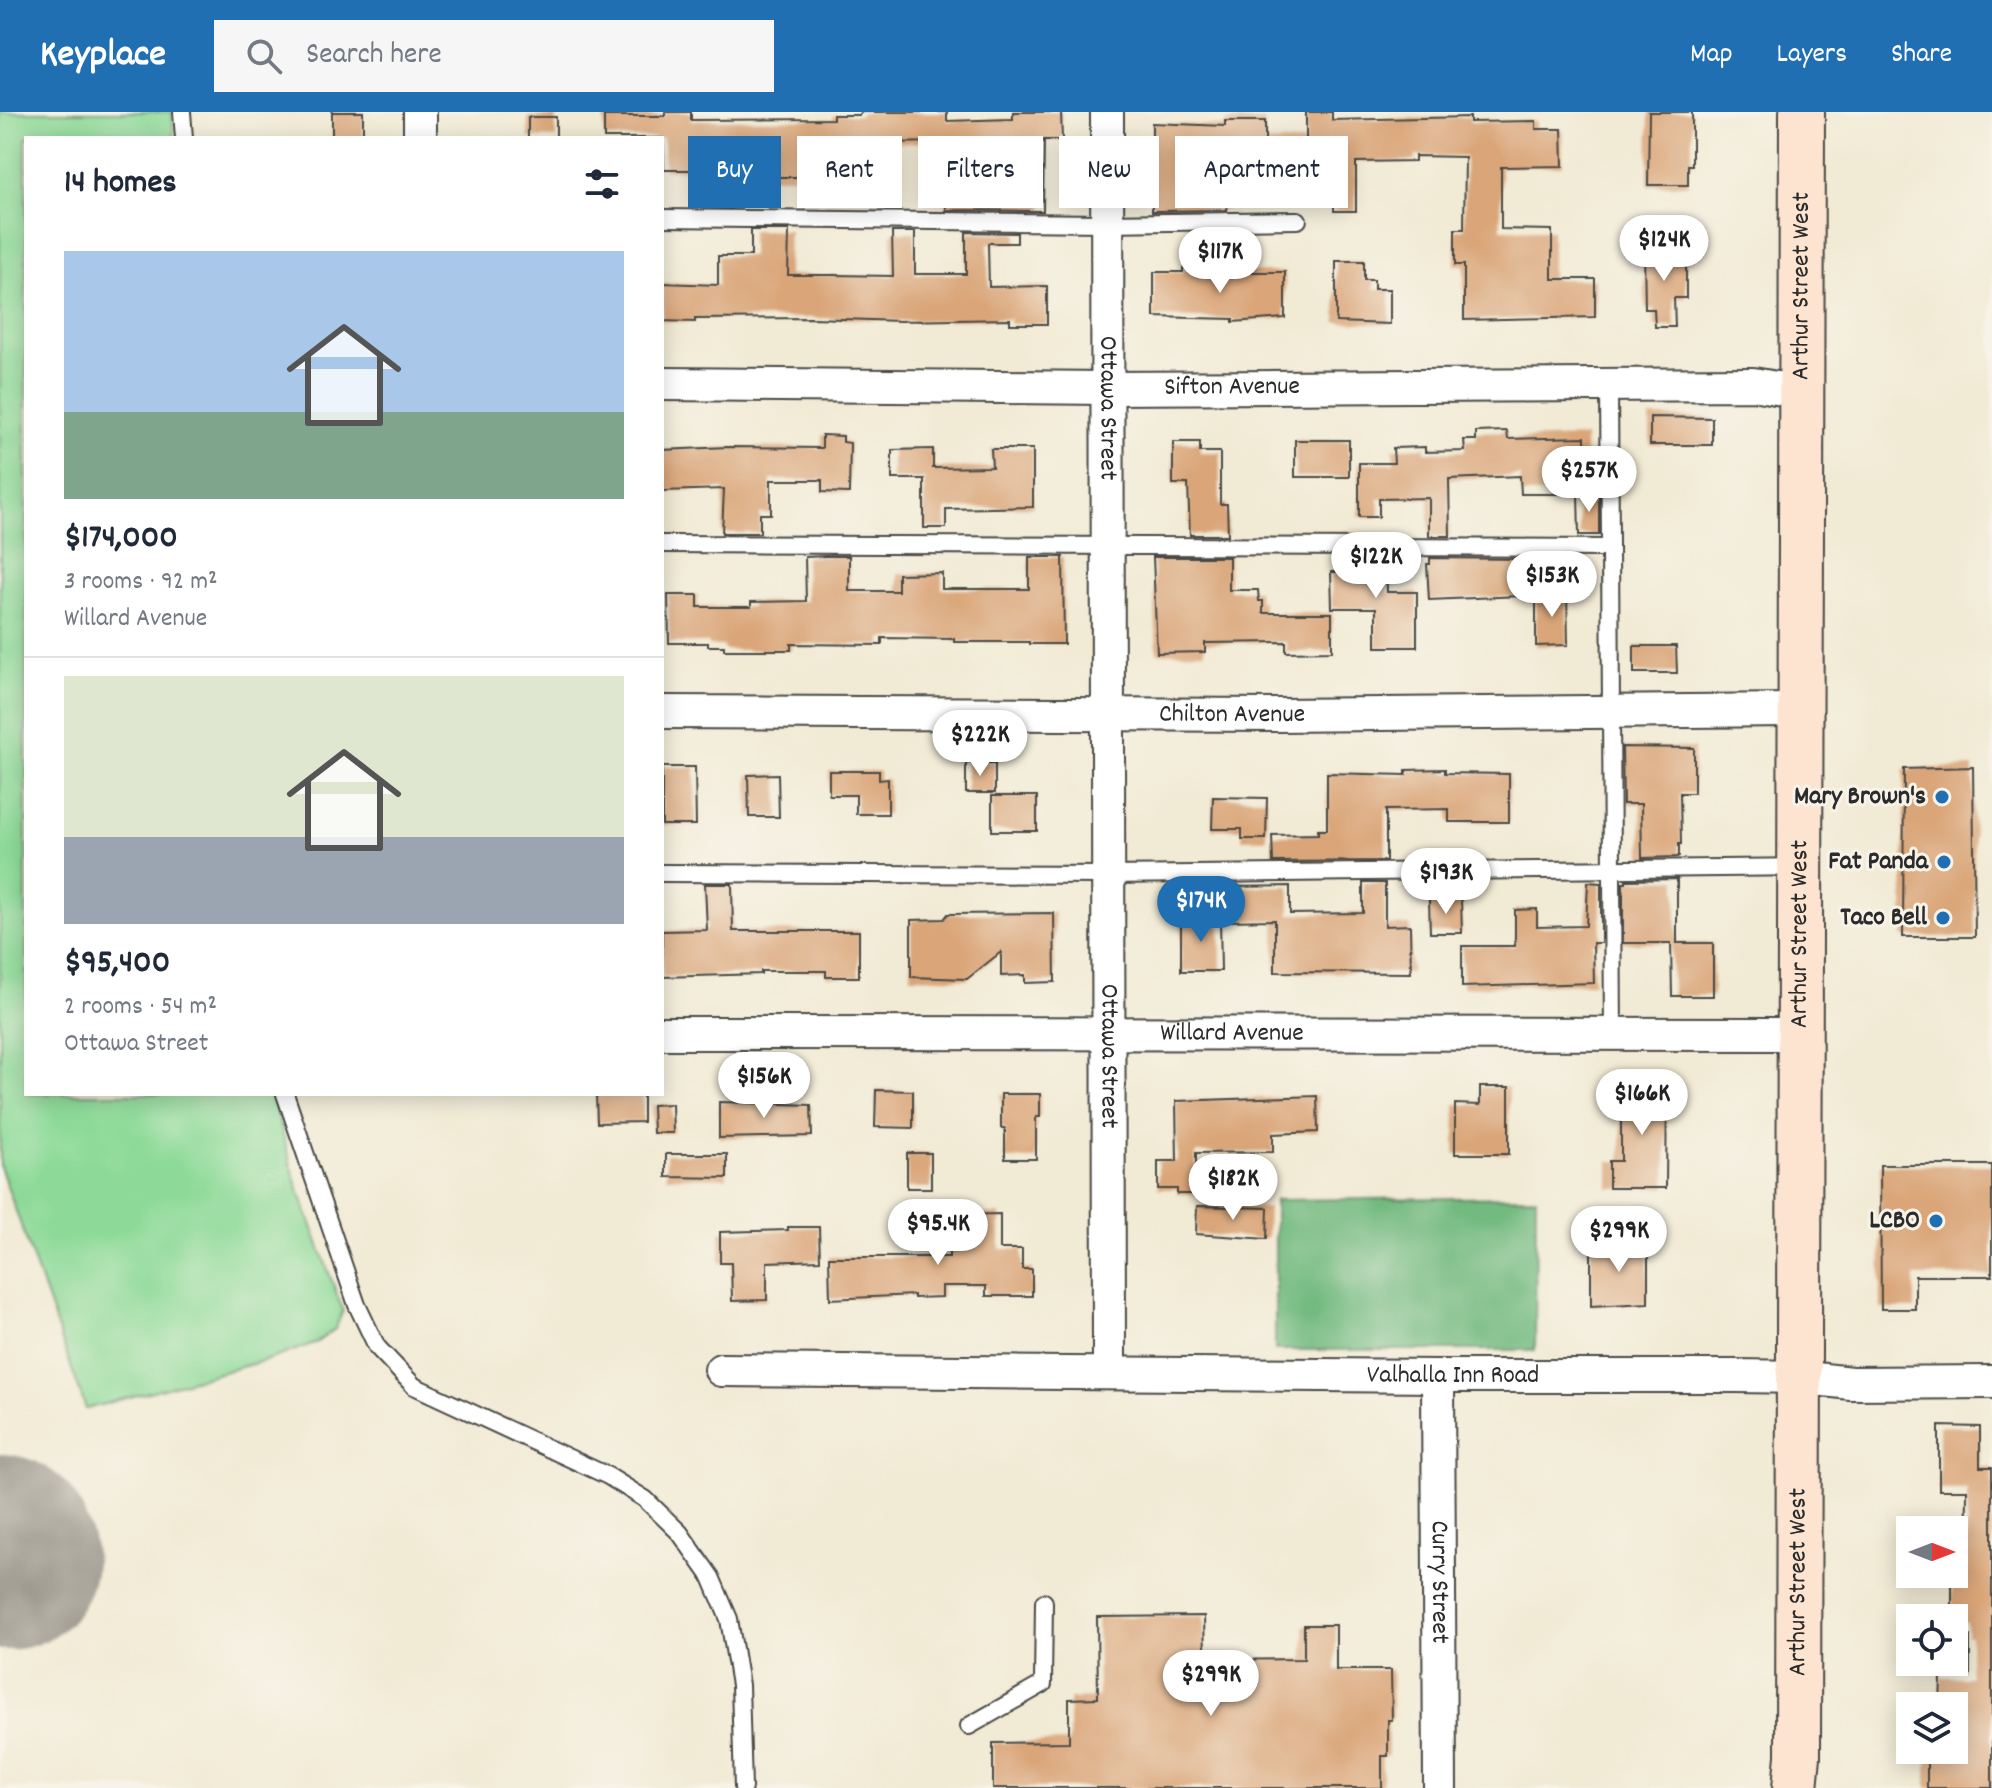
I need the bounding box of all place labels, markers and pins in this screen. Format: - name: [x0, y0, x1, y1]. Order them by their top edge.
- pin: $124K: [1608, 215, 1720, 283]
- pin: $117K: [1164, 227, 1276, 295]
- pin: $257K: [1533, 446, 1645, 514]
- pin: $122K: [1320, 532, 1432, 600]
- pin: $153K: [1496, 551, 1608, 619]
- pin: $222K: [924, 710, 1036, 778]
- place label: Mary Brown's: [1794, 779, 1926, 816]
- marker: Mary Brown's: [1933, 788, 1951, 806]
- place label: Fat Panda: [1828, 844, 1929, 881]
- pin: $193K: [1390, 848, 1502, 916]
- marker: Fat Panda: [1935, 853, 1953, 871]
- pin: $174K: [1145, 876, 1257, 944]
- place label: Taco Bell: [1840, 900, 1928, 937]
- marker: Taco Bell: [1934, 909, 1952, 927]
- pin: $156K: [708, 1052, 820, 1120]
- pin: $166K: [1586, 1069, 1698, 1137]
- pin: $182K: [1177, 1154, 1289, 1222]
- pin: $95.4K: [873, 1199, 1003, 1267]
- place label: LCBO: [1869, 1203, 1920, 1240]
- pin: $299K: [1563, 1206, 1675, 1274]
- marker: LCBO: [1927, 1212, 1945, 1230]
- pin: $299K: [1155, 1650, 1267, 1718]

